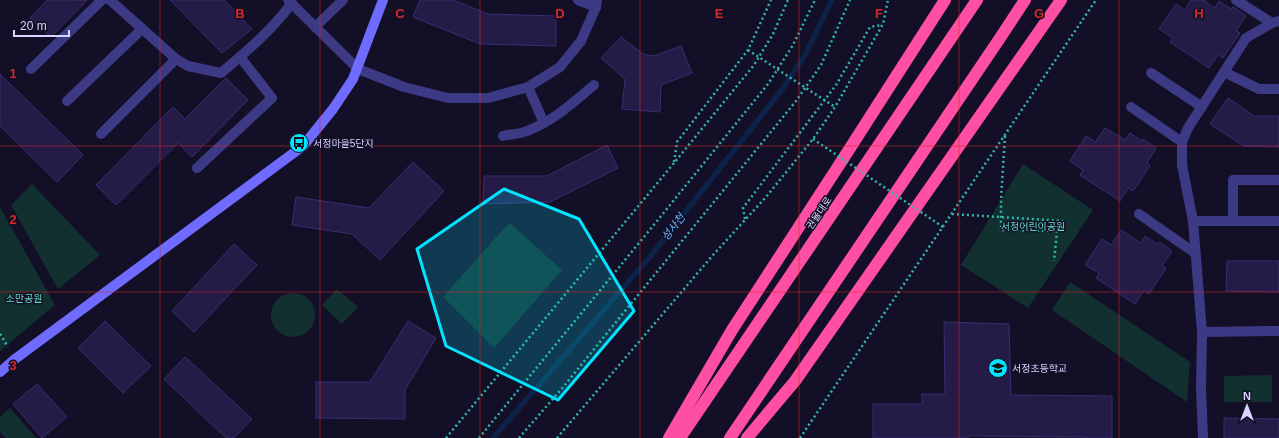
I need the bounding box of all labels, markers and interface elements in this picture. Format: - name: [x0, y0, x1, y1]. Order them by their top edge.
- text: B: [235, 6, 245, 21]
- text: C: [395, 6, 405, 21]
- text: D: [555, 6, 565, 21]
- text: E: [715, 6, 724, 21]
- text: F: [875, 6, 883, 21]
- text: G: [1034, 6, 1044, 21]
- text: H: [1194, 6, 1204, 21]
- scale bar: [14, 12, 69, 38]
- text: 20 m: [20, 19, 47, 33]
- text: 1: [9, 66, 17, 81]
- bus stop icon: 서정마을5단지: [288, 132, 310, 154]
- place label: 서정마을5단지: [313, 138, 374, 149]
- street label: 권율대로: [804, 195, 834, 231]
- water label: 성사천: [659, 210, 688, 243]
- text: 2: [9, 212, 17, 227]
- park label: 서정어린이공원: [1001, 221, 1065, 232]
- park label: 소만공원: [6, 293, 42, 304]
- school or university icon: 서정초등학교: [987, 357, 1009, 379]
- text: 3: [9, 358, 17, 373]
- place label: 서정초등학교: [1012, 363, 1067, 374]
- north arrow: [1227, 386, 1267, 426]
- text: N: [1243, 390, 1251, 402]

